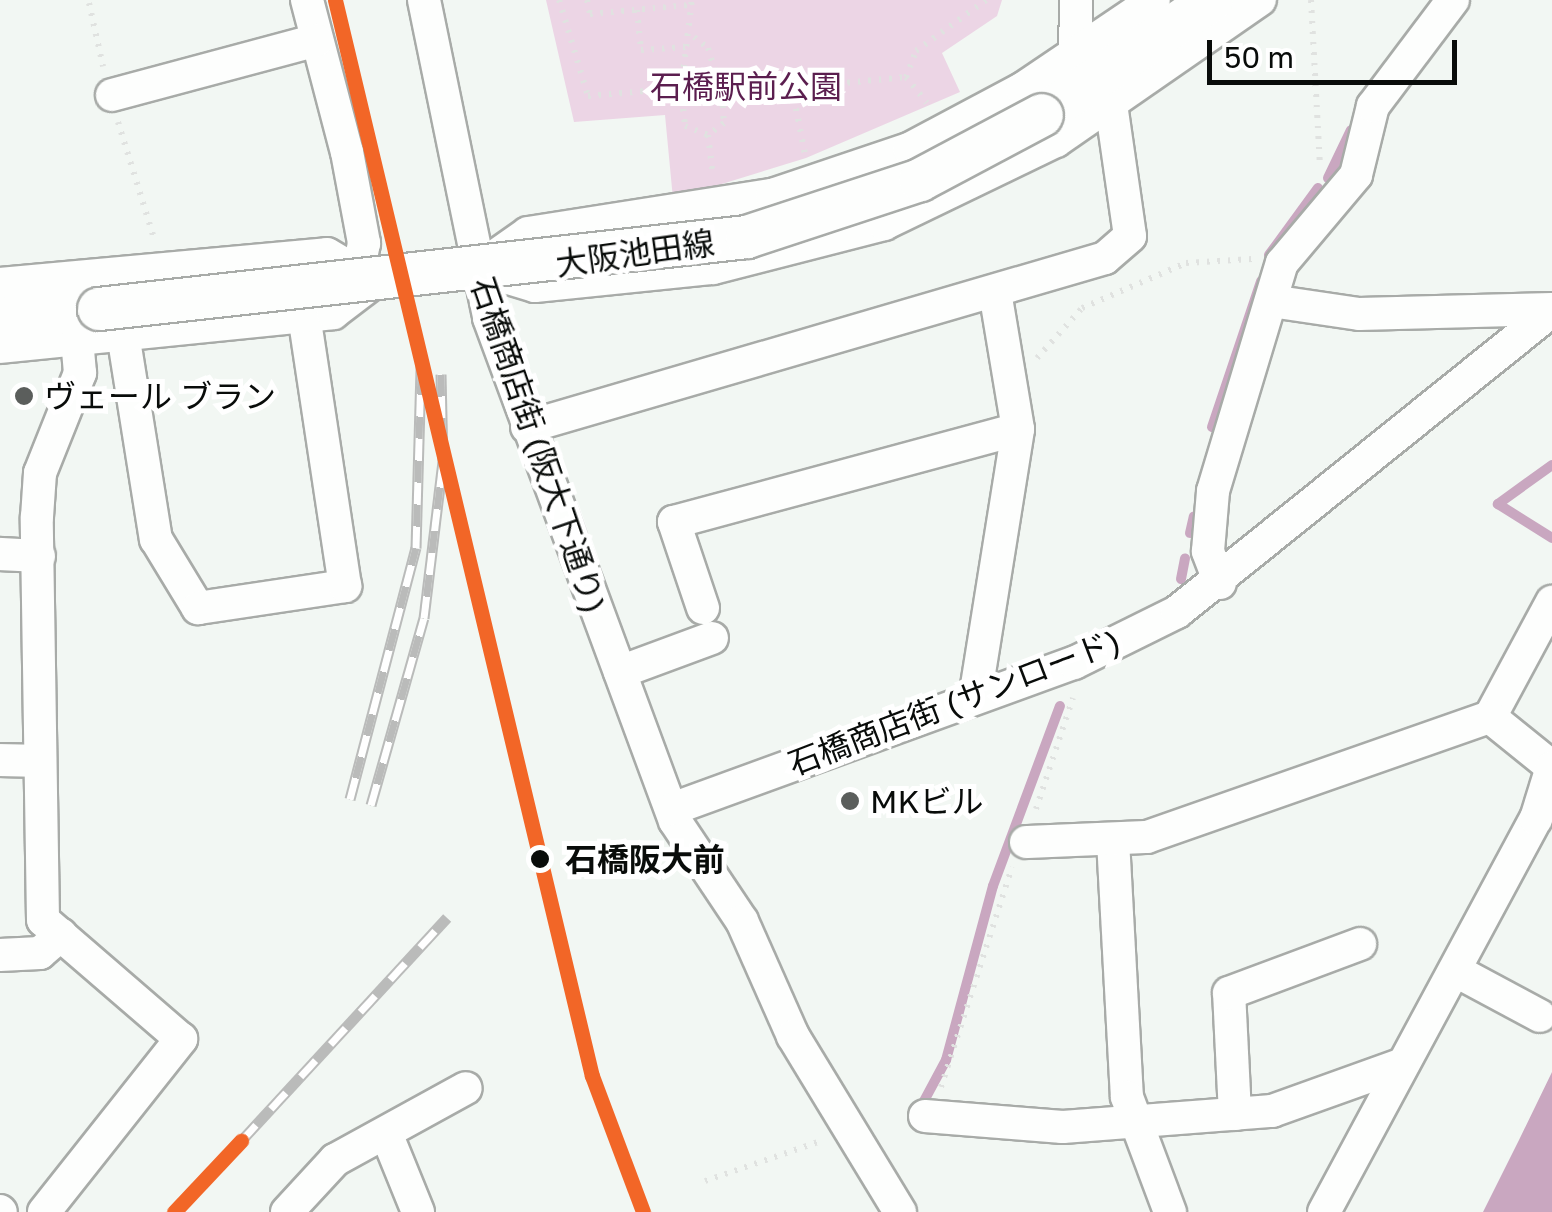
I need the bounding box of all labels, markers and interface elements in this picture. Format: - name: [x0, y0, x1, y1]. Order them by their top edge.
- scale bar: [1212, 20, 1462, 82]
- text: 50 m: [1224, 39, 1294, 75]
- park label: 石橋駅前公園: [650, 67, 842, 105]
- street label: 大阪池田線: [553, 223, 717, 283]
- street label: 石橋商店街 (阪大下通り): [463, 272, 615, 618]
- place label: ヴェール ブラン: [44, 377, 276, 415]
- marker: ヴェール ブラン: [13, 385, 35, 407]
- street label: 石橋商店街 (サンロード): [783, 621, 1125, 783]
- place label: MKビル: [870, 782, 984, 820]
- marker: MKビル: [839, 790, 861, 812]
- place label: 石橋阪大前: [565, 840, 725, 878]
- marker: 石橋阪大前: [524, 843, 556, 875]

